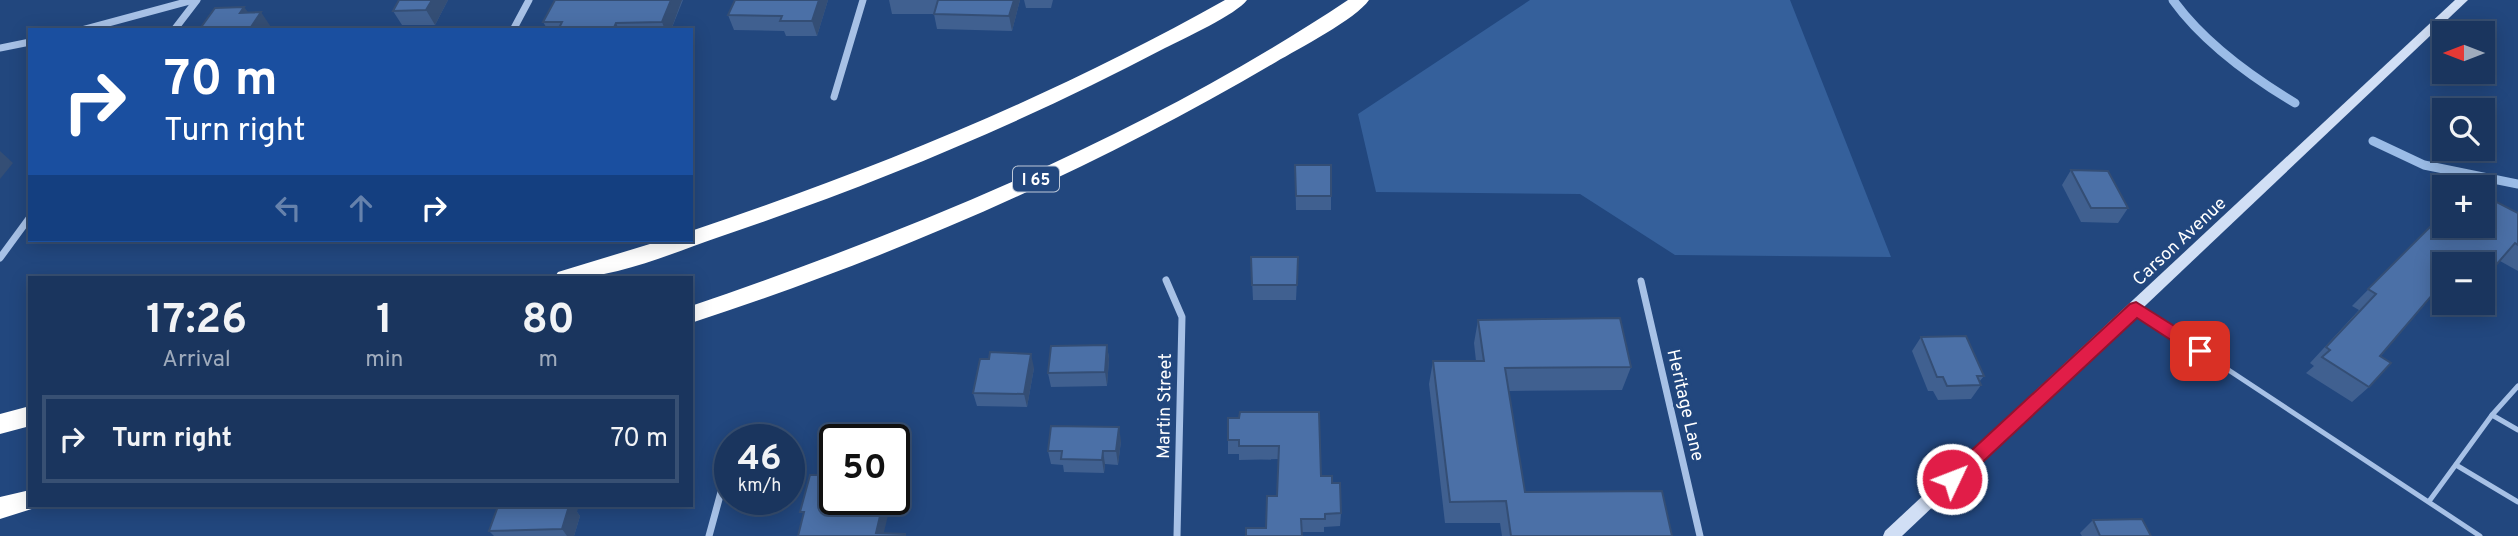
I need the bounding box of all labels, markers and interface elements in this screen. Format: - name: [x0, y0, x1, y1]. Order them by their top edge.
- north arrow: [2432, 21, 2496, 84]
- map controls: [2432, 21, 2495, 315]
- text: 70 m: [164, 51, 278, 113]
- icon: right: [49, 56, 140, 147]
- button: search: [2432, 98, 2495, 161]
- text: Turn right: [164, 112, 306, 152]
- road number: I 65: [1013, 167, 1059, 192]
- button: +: [2432, 175, 2495, 238]
- icon: left: [269, 189, 307, 227]
- icon: ahead: [342, 189, 380, 227]
- icon: right: [415, 189, 453, 227]
- street label: Carson Avenue: [2128, 193, 2232, 292]
- button: −: [2432, 252, 2495, 315]
- text: 17:26: [146, 295, 247, 348]
- text: 1: [376, 295, 393, 348]
- text: 80: [522, 295, 575, 348]
- pin: [2170, 321, 2230, 381]
- icon: arrive: [2181, 332, 2219, 370]
- text: Arrival: [162, 346, 231, 375]
- text: min: [365, 346, 403, 375]
- text: m: [538, 346, 558, 375]
- street label: Heritage Lane: [1660, 347, 1709, 464]
- street label: Martin Street: [1153, 353, 1178, 459]
- icon: right: [53, 420, 91, 458]
- text: Turn right: [112, 423, 232, 456]
- text: 70 m: [610, 423, 668, 456]
- speed limit sign: 50: [819, 424, 910, 515]
- text: 46: [738, 438, 782, 482]
- position arrow: [1915, 442, 1989, 516]
- text: km/h: [738, 475, 781, 498]

